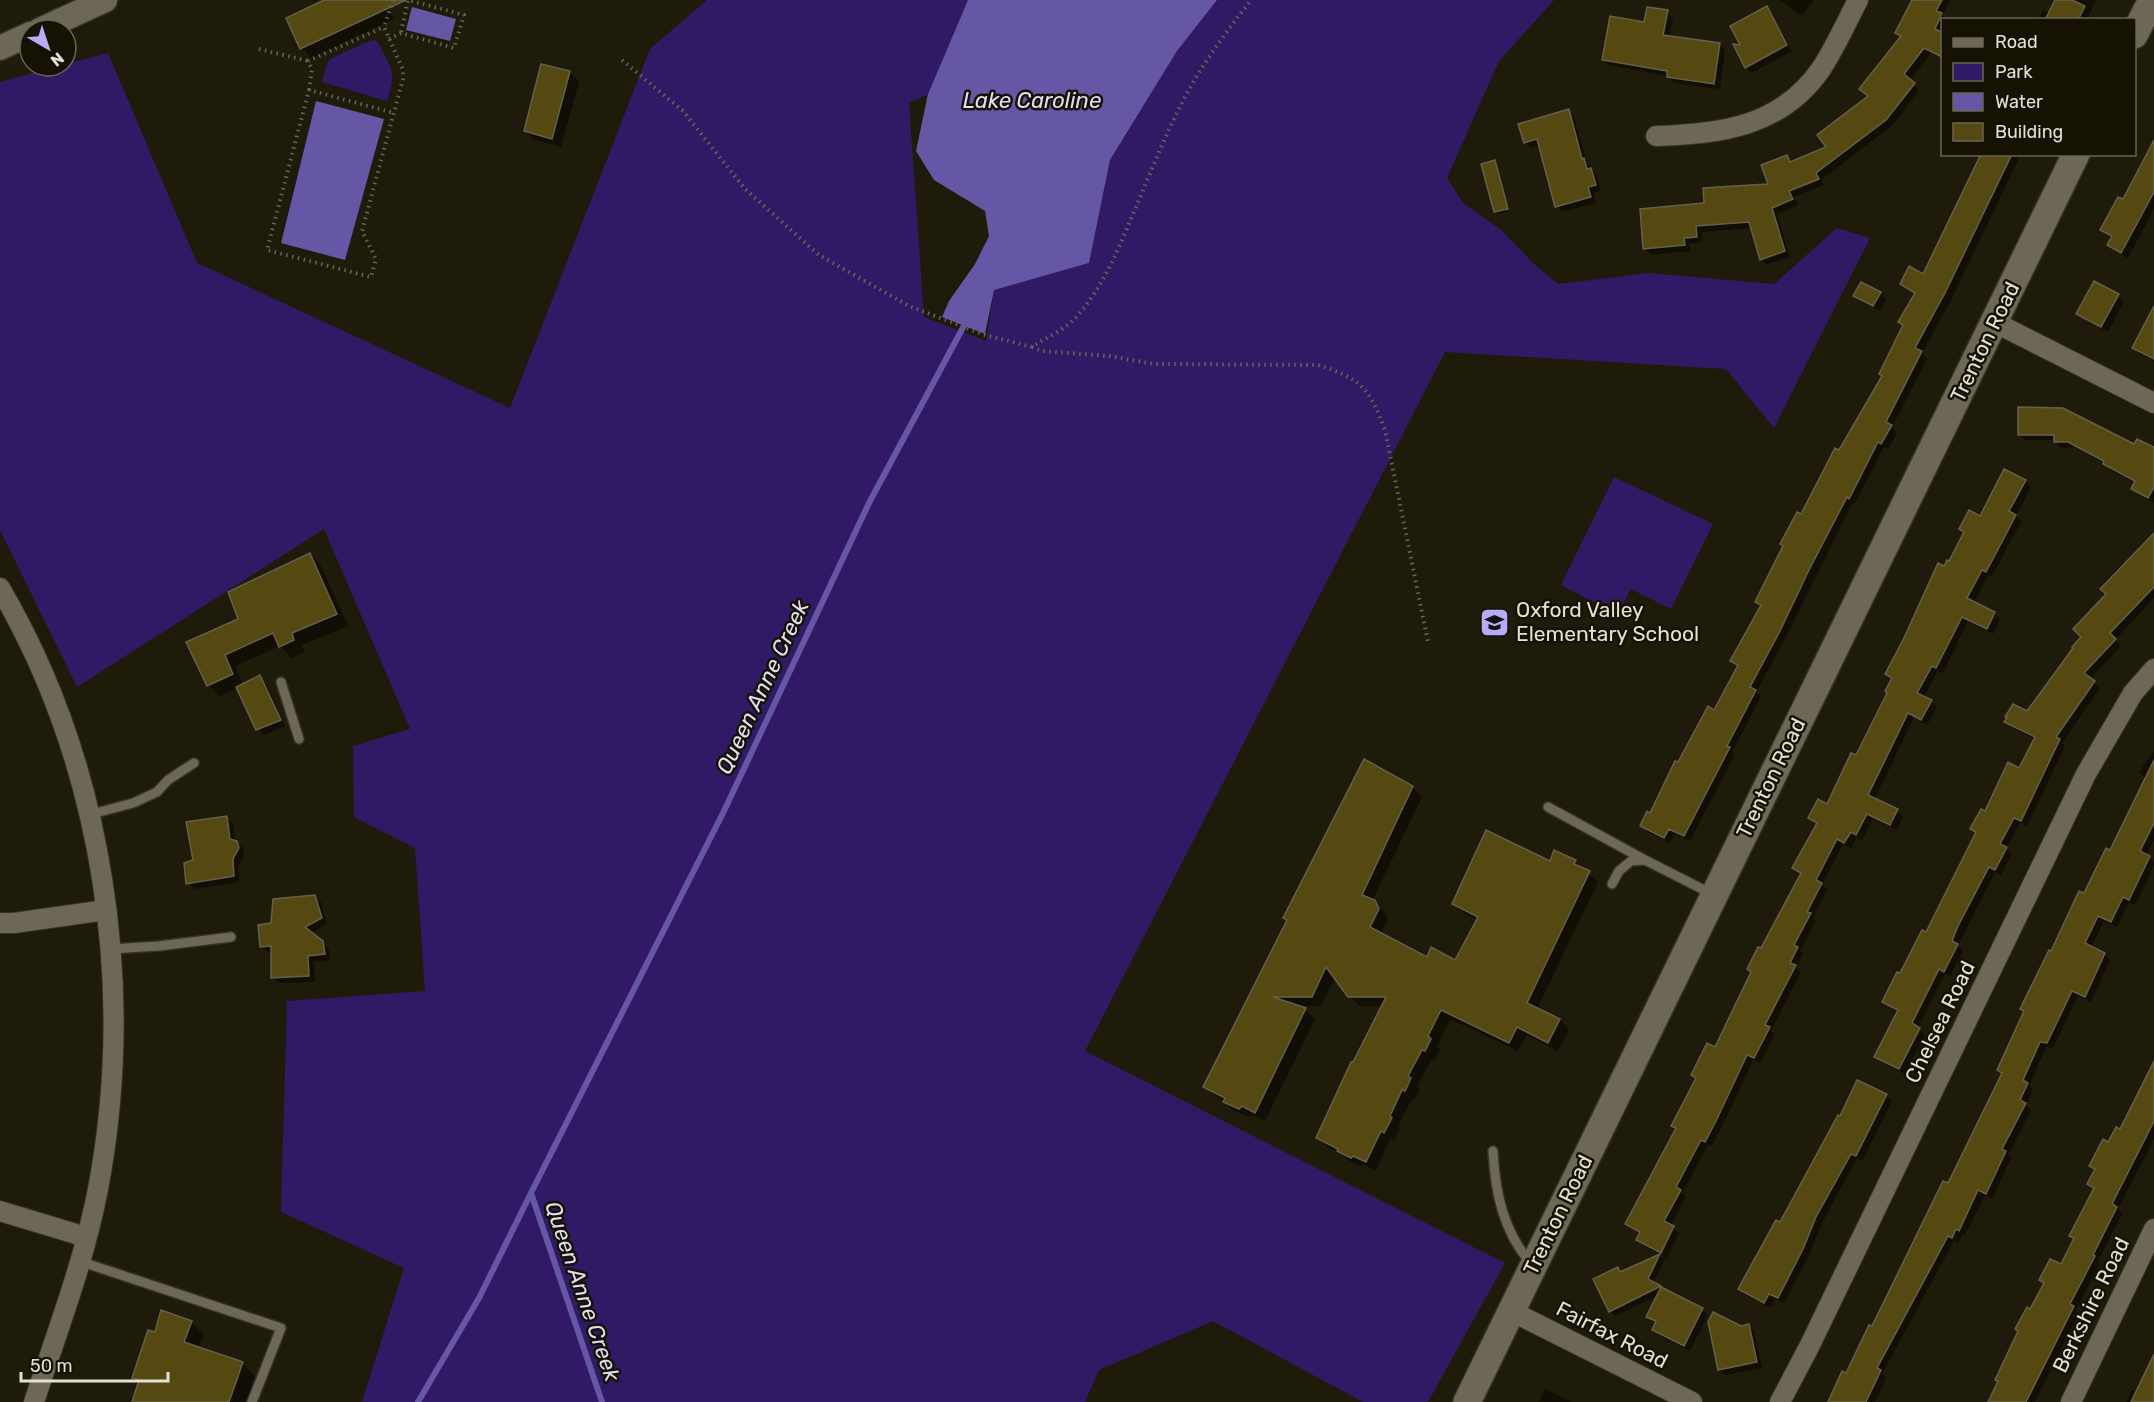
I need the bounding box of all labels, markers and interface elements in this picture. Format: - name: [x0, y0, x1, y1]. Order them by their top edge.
- north arrow: [18, 18, 78, 78]
- legend: [1941, 18, 2136, 156]
- text: Road: [1995, 31, 2038, 53]
- text: N: [47, 48, 68, 70]
- text: Park: [1995, 61, 2033, 83]
- water label: Lake Caroline: [963, 87, 1101, 114]
- text: Water: [1995, 91, 2043, 113]
- text: Building: [1995, 121, 2063, 143]
- street label: Trenton Road: [1945, 278, 2024, 406]
- water label: Queen Anne Creek: [710, 595, 815, 779]
- place label: Oxford Valley Elementary School: [1516, 597, 1699, 646]
- school or university icon: Oxford Valley Elementary School: [1479, 606, 1511, 638]
- street label: Trenton Road: [1731, 714, 1810, 842]
- street label: Chelsea Road: [1899, 957, 1980, 1087]
- street label: Trenton Road: [1518, 1151, 1597, 1279]
- water label: Queen Anne Creek: [539, 1197, 626, 1386]
- street label: Berkshire Road: [2047, 1233, 2134, 1377]
- street label: Fairfax Road: [1552, 1296, 1672, 1373]
- scale bar: [21, 1345, 168, 1383]
- text: 50 m: [30, 1355, 73, 1377]

